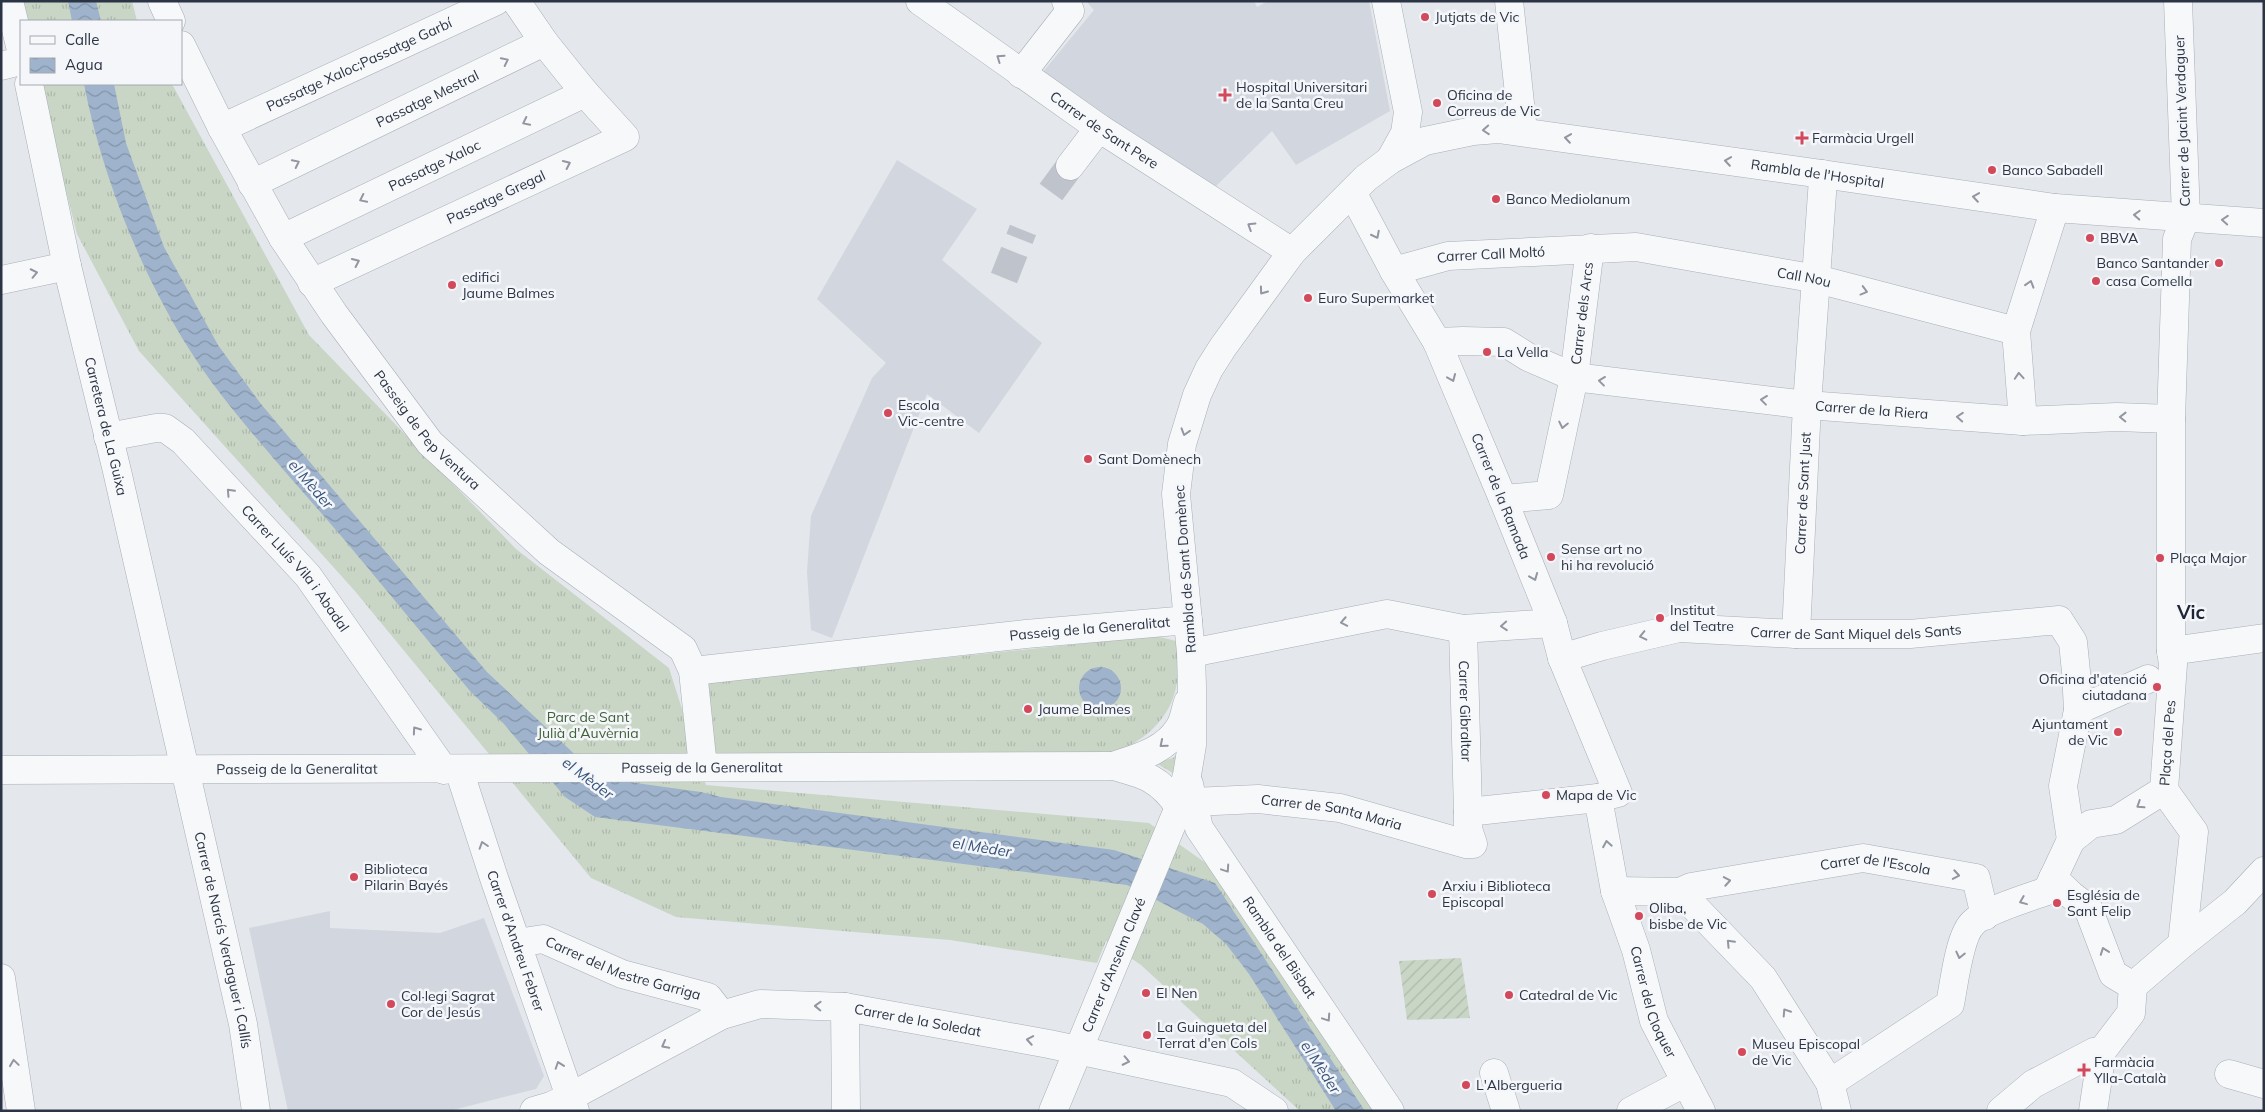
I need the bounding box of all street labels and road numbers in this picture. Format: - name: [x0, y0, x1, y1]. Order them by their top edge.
- street label: Passatge Xaloc;Passatge Garbí: [263, 13, 455, 115]
- street label: Carrer de Jacint Verdaguer: [2170, 34, 2194, 207]
- street label: Passatge Mestral: [373, 66, 482, 131]
- street label: Carrer de Sant Pere: [1047, 87, 1162, 173]
- street label: Passatge Xaloc: [386, 136, 483, 195]
- street label: Rambla de l'Hospital: [1750, 155, 1885, 192]
- street label: Passatge Gregal: [444, 166, 548, 228]
- street label: Carrer Call Moltó: [1435, 242, 1546, 268]
- street label: Carrer dels Arcs: [1567, 261, 1597, 366]
- street label: Call Nou: [1776, 263, 1833, 291]
- street label: Carretera de La Guixa: [81, 355, 131, 497]
- street label: Passeig de Pep Ventura: [370, 367, 484, 494]
- street label: Carrer de la Riera: [1814, 397, 1929, 423]
- street label: Carrer de la Ramada: [1467, 430, 1535, 562]
- street label: Carrer de Sant Just: [1791, 432, 1815, 555]
- street label: Rambla de Sant Domènec: [1170, 484, 1200, 654]
- street label: Carrer Lluís Vila i Abadal: [237, 501, 353, 635]
- street label: Passeig de la Generalitat: [1008, 613, 1171, 645]
- street label: Carrer de Sant Miquel dels Sants: [1750, 620, 1962, 643]
- street label: Carrer Gibraltar: [1455, 660, 1476, 763]
- street label: Plaça del Pes: [2155, 699, 2179, 787]
- street label: Passeig de la Generalitat: [621, 758, 783, 777]
- street label: Passeig de la Generalitat: [216, 760, 378, 778]
- street label: Carrer de Santa Maria: [1260, 790, 1404, 834]
- street label: Carrer de Narcís Verdaguer i Callís: [190, 830, 256, 1050]
- street label: Carrer de l'Escola: [1819, 849, 1932, 879]
- street label: Carrer d'Andreu Febrer: [483, 868, 549, 1015]
- street label: Rambla del Bisbat: [1239, 893, 1320, 1002]
- street label: Carrer d'Anselm Clavé: [1078, 895, 1149, 1035]
- street label: Carrer del Mestre Garriga: [543, 932, 703, 1004]
- street label: Carrer del Cloquer: [1626, 944, 1681, 1062]
- street label: Carrer de la Soledat: [853, 1000, 983, 1041]

